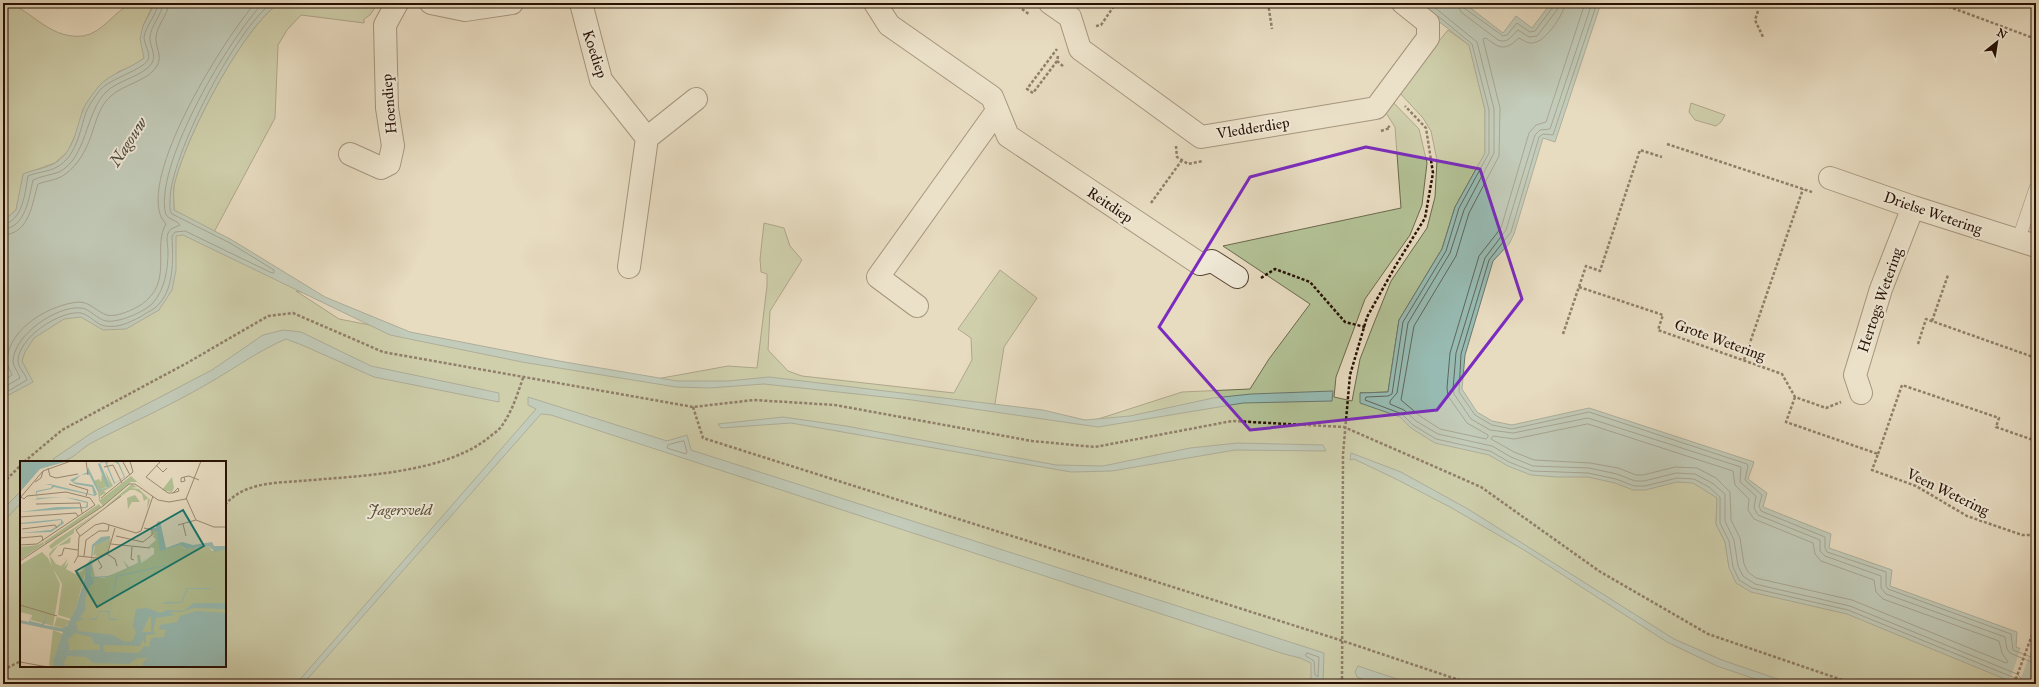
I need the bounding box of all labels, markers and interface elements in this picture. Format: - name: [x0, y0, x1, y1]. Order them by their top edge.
- north arrow: [1977, 22, 2017, 62]
- text: N: [1994, 26, 2010, 42]
- street label: Koediep: [579, 28, 611, 80]
- street label: Hoendiep: [377, 73, 401, 135]
- water label: Nagouw: [105, 113, 152, 171]
- street label: Vledderdiep: [1214, 113, 1291, 143]
- street label: Reitdiep: [1084, 183, 1136, 227]
- street label: Drielse Wetering: [1881, 188, 1986, 239]
- street label: Hertogs Wetering: [1854, 244, 1907, 355]
- street label: Grote Wetering: [1672, 315, 1769, 365]
- inset map: [20, 461, 226, 667]
- street label: Veen Wetering: [1903, 464, 1993, 520]
- park label: Jagersveld: [367, 501, 433, 519]

